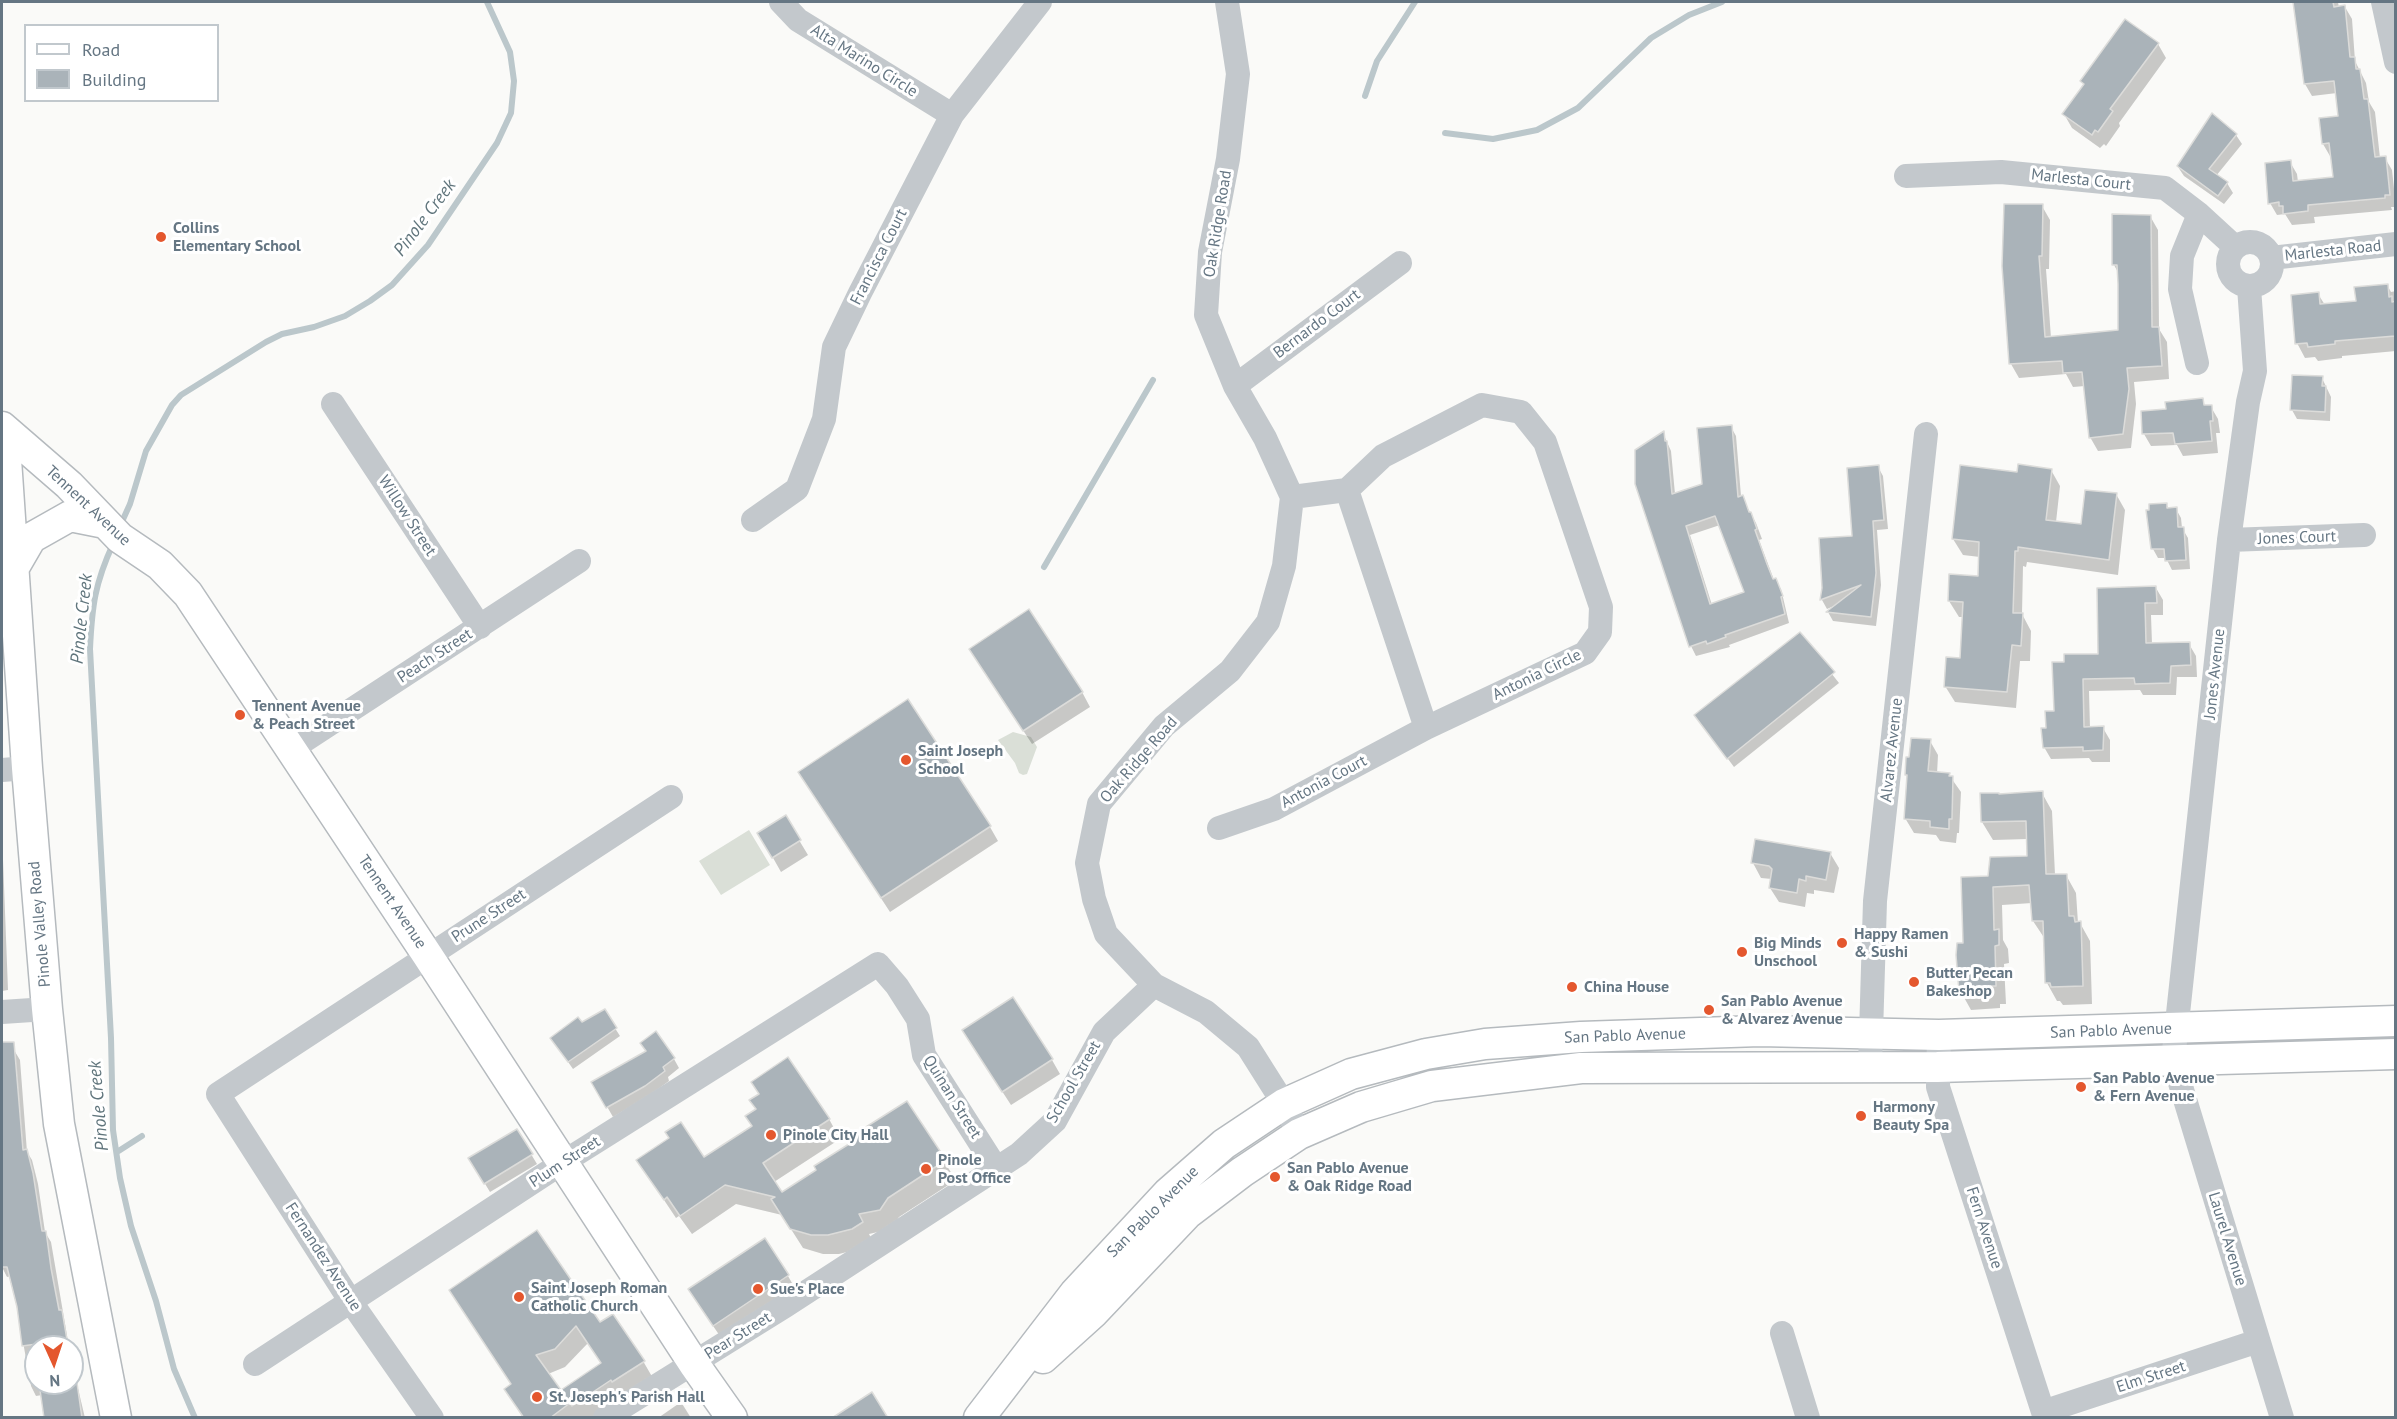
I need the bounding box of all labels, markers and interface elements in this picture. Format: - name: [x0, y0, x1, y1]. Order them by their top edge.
- street label: Alta Marino Circle: [807, 20, 921, 102]
- legend: [24, 24, 219, 102]
- text: Road: [82, 38, 120, 61]
- text: Building: [82, 68, 146, 91]
- street label: Marlesta Court: [2030, 165, 2132, 195]
- street label: Oak Ridge Road: [1200, 169, 1236, 279]
- water label: Pinole Creek: [389, 175, 461, 261]
- street label: Francisca Court: [847, 206, 911, 308]
- place label: Collins Elementary School: [173, 218, 301, 256]
- marker: Collins Elementary School: [154, 230, 168, 244]
- street label: Marlesta Road: [2284, 236, 2382, 266]
- street label: Bernardo Court: [1270, 285, 1364, 363]
- street label: Tennent Avenue: [42, 462, 134, 550]
- street label: Willow Street: [374, 472, 440, 560]
- street label: Jones Court: [2258, 527, 2336, 549]
- water label: Pinole Creek: [67, 573, 97, 665]
- street label: Peach Street: [394, 625, 476, 687]
- street label: Jones Avenue: [2201, 628, 2229, 720]
- street label: Antonia Circle: [1490, 645, 1584, 705]
- place label: Tennent Avenue & Peach Street: [252, 696, 361, 734]
- street label: Alvarez Avenue: [1877, 697, 1907, 803]
- marker: Tennent Avenue & Peach Street: [233, 708, 247, 722]
- street label: Oak Ridge Road: [1096, 713, 1182, 807]
- place label: Saint Joseph School: [918, 741, 1003, 779]
- street label: Antonia Court: [1278, 751, 1370, 813]
- marker: Saint Joseph School: [899, 753, 913, 767]
- street label: Tennent Avenue: [354, 851, 430, 953]
- street label: Pinole Valley Road: [25, 860, 55, 988]
- street label: Prune Street: [448, 885, 530, 947]
- place label: Happy Ramen & Sushi: [1854, 924, 1948, 962]
- place label: Big Minds Unschool: [1754, 933, 1822, 971]
- marker: Happy Ramen & Sushi: [1835, 936, 1849, 950]
- marker: Big Minds Unschool: [1735, 945, 1749, 959]
- place label: Butter Pecan Bakeshop: [1926, 963, 2013, 1001]
- marker: Butter Pecan Bakeshop: [1907, 975, 1921, 989]
- place label: China House: [1584, 977, 1669, 997]
- marker: China House: [1565, 980, 1579, 994]
- place label: San Pablo Avenue & Alvarez Avenue: [1721, 991, 1843, 1029]
- marker: San Pablo Avenue & Alvarez Avenue: [1702, 1003, 1716, 1017]
- street label: San Pablo Avenue: [2050, 1019, 2172, 1043]
- street label: San Pablo Avenue: [1564, 1024, 1686, 1048]
- street label: School Street: [1043, 1038, 1105, 1126]
- street label: Quinan Street: [919, 1052, 985, 1142]
- water label: Pinole Creek: [84, 1060, 114, 1152]
- place label: San Pablo Avenue & Fern Avenue: [2093, 1068, 2215, 1106]
- marker: San Pablo Avenue & Fern Avenue: [2074, 1080, 2088, 1094]
- place label: Harmony Beauty Spa: [1873, 1097, 1949, 1135]
- marker: Harmony Beauty Spa: [1854, 1109, 1868, 1123]
- place label: Pinole City Hall: [783, 1125, 889, 1145]
- marker: Pinole City Hall: [764, 1128, 778, 1142]
- street label: Plum Street: [526, 1132, 604, 1192]
- place label: Pinole Post Office: [938, 1150, 1011, 1188]
- place label: San Pablo Avenue & Oak Ridge Road: [1287, 1158, 1412, 1196]
- marker: Pinole Post Office: [919, 1162, 933, 1176]
- street label: San Pablo Avenue: [1103, 1162, 1203, 1262]
- marker: San Pablo Avenue & Oak Ridge Road: [1268, 1170, 1282, 1184]
- street label: Fern Avenue: [1962, 1185, 2006, 1271]
- street label: Laurel Avenue: [2204, 1190, 2250, 1288]
- street label: Fernandez Avenue: [281, 1199, 365, 1315]
- place label: Saint Joseph Roman Catholic Church: [531, 1278, 667, 1316]
- place label: Sue's Place: [770, 1279, 845, 1299]
- marker: Sue's Place: [751, 1282, 765, 1296]
- marker: Saint Joseph Roman Catholic Church: [512, 1290, 526, 1304]
- street label: Pear Street: [701, 1308, 775, 1364]
- north arrow: [24, 1335, 84, 1395]
- street label: Elm Street: [2114, 1357, 2188, 1397]
- text: N: [49, 1371, 61, 1391]
- place label: St. Joseph's Parish Hall: [549, 1387, 705, 1407]
- marker: St. Joseph's Parish Hall: [530, 1390, 544, 1404]

